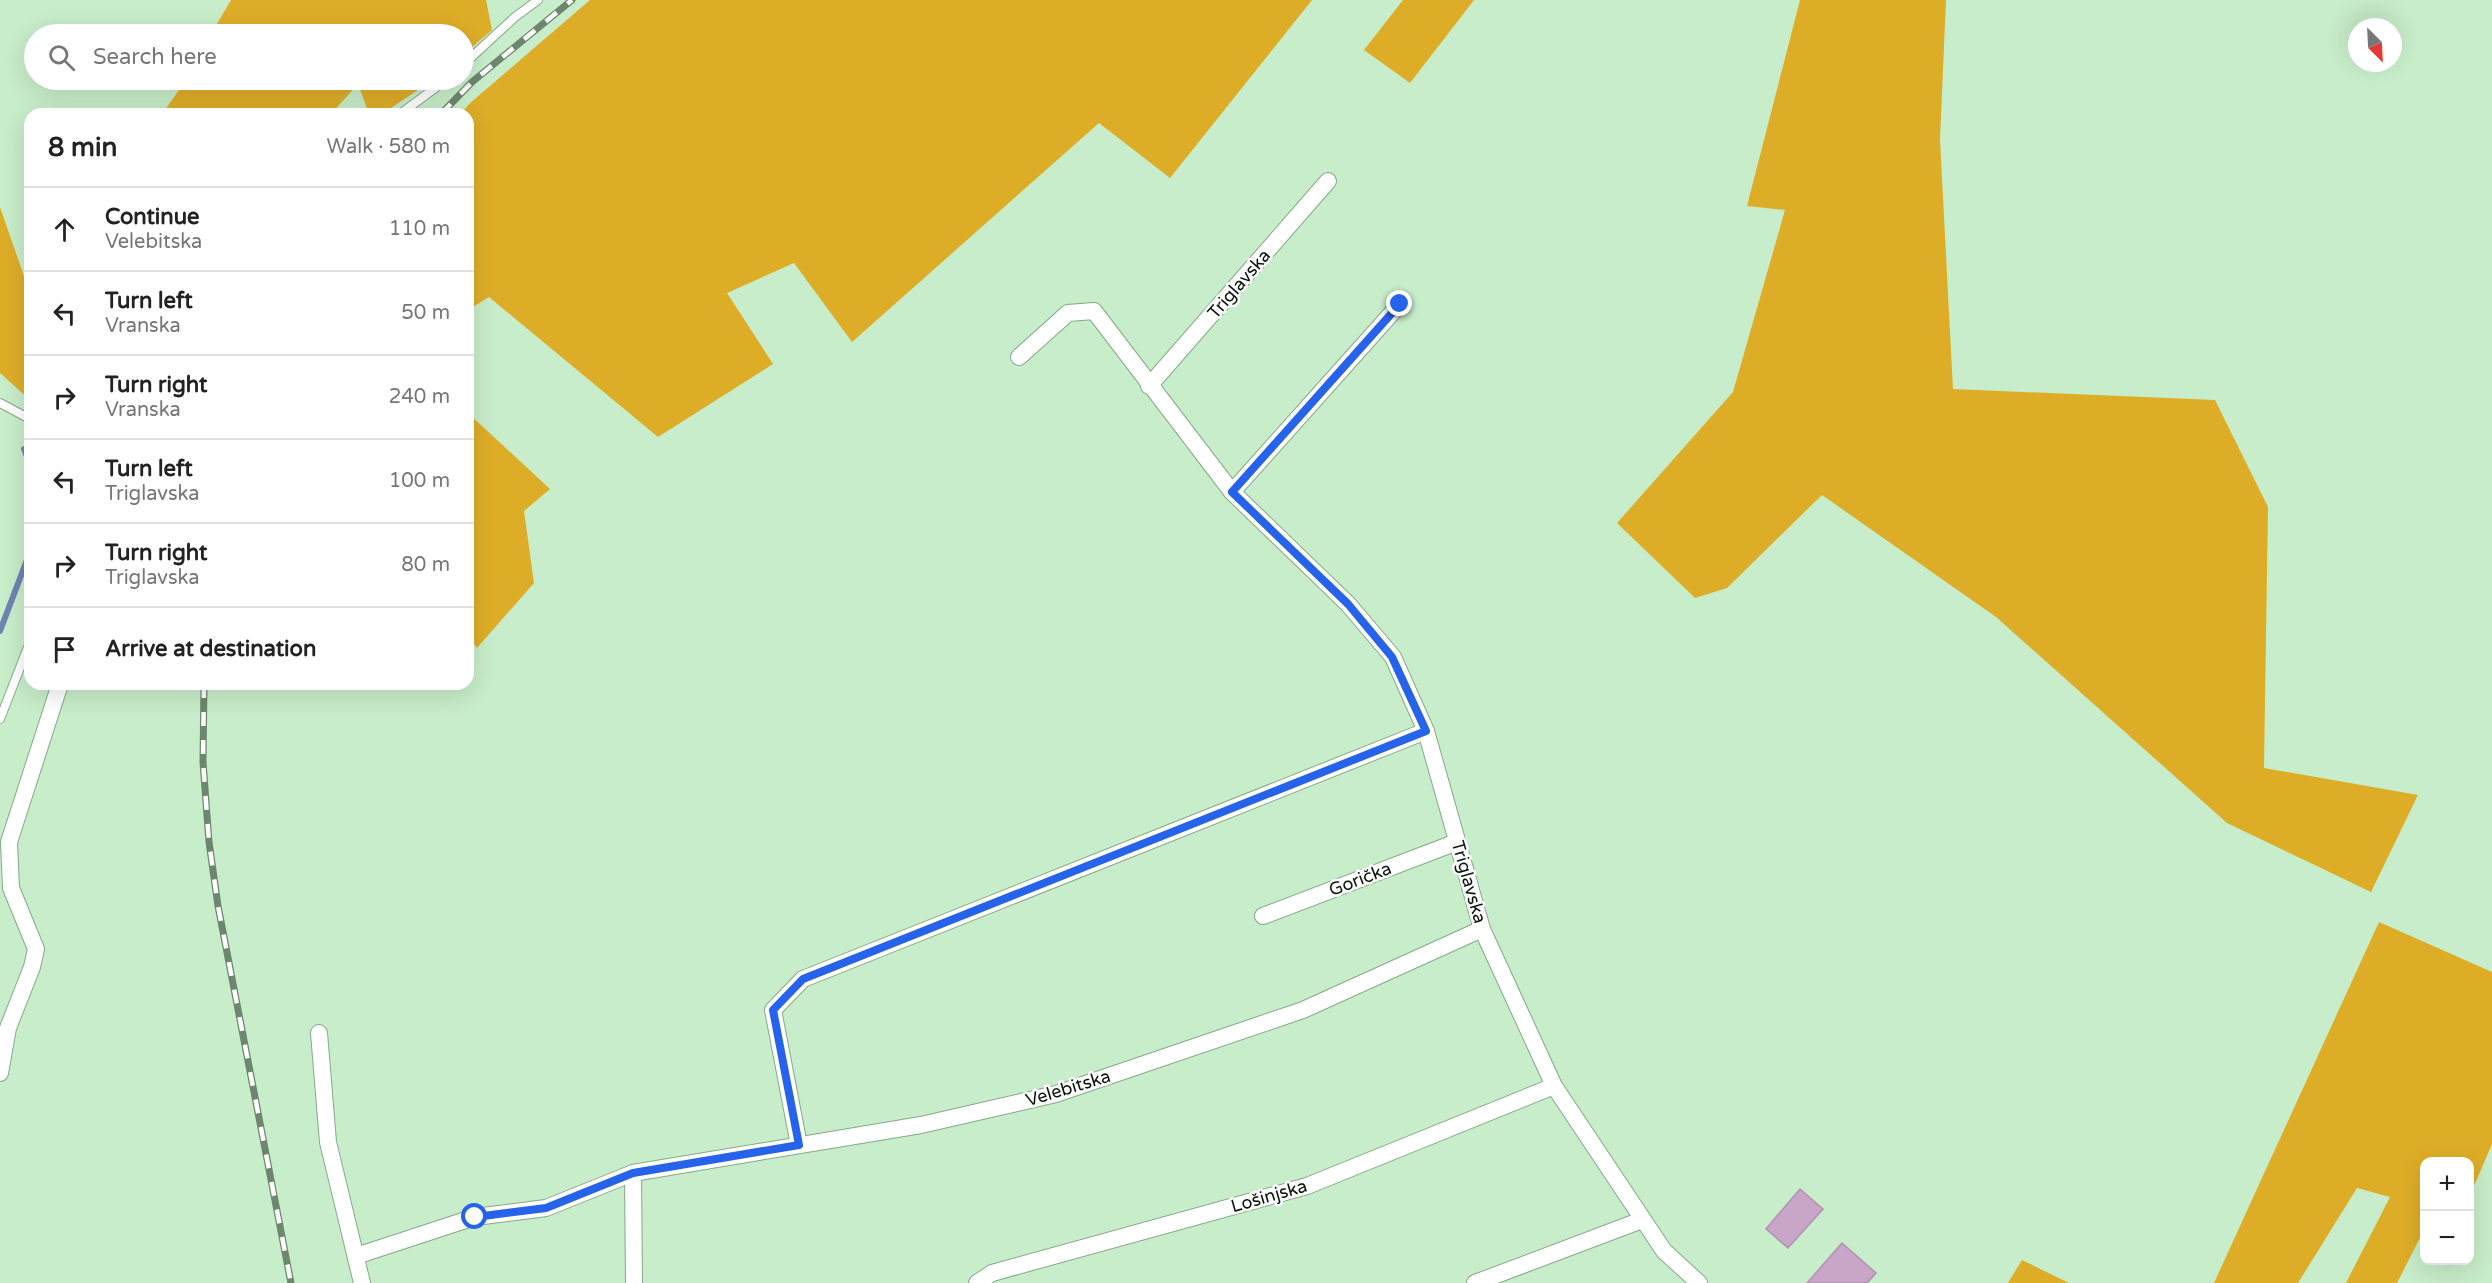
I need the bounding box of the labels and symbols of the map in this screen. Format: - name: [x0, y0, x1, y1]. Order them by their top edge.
- north arrow: [2348, 18, 2402, 72]
- street label: Triglavska: [1203, 245, 1275, 323]
- route end: [1386, 290, 1412, 316]
- street label: Triglavska: [1447, 838, 1491, 926]
- street label: Gorička: [1326, 857, 1394, 901]
- street label: Velebitska: [1023, 1065, 1113, 1111]
- street label: Lošinjska: [1228, 1175, 1310, 1217]
- route start: [461, 1203, 487, 1229]

